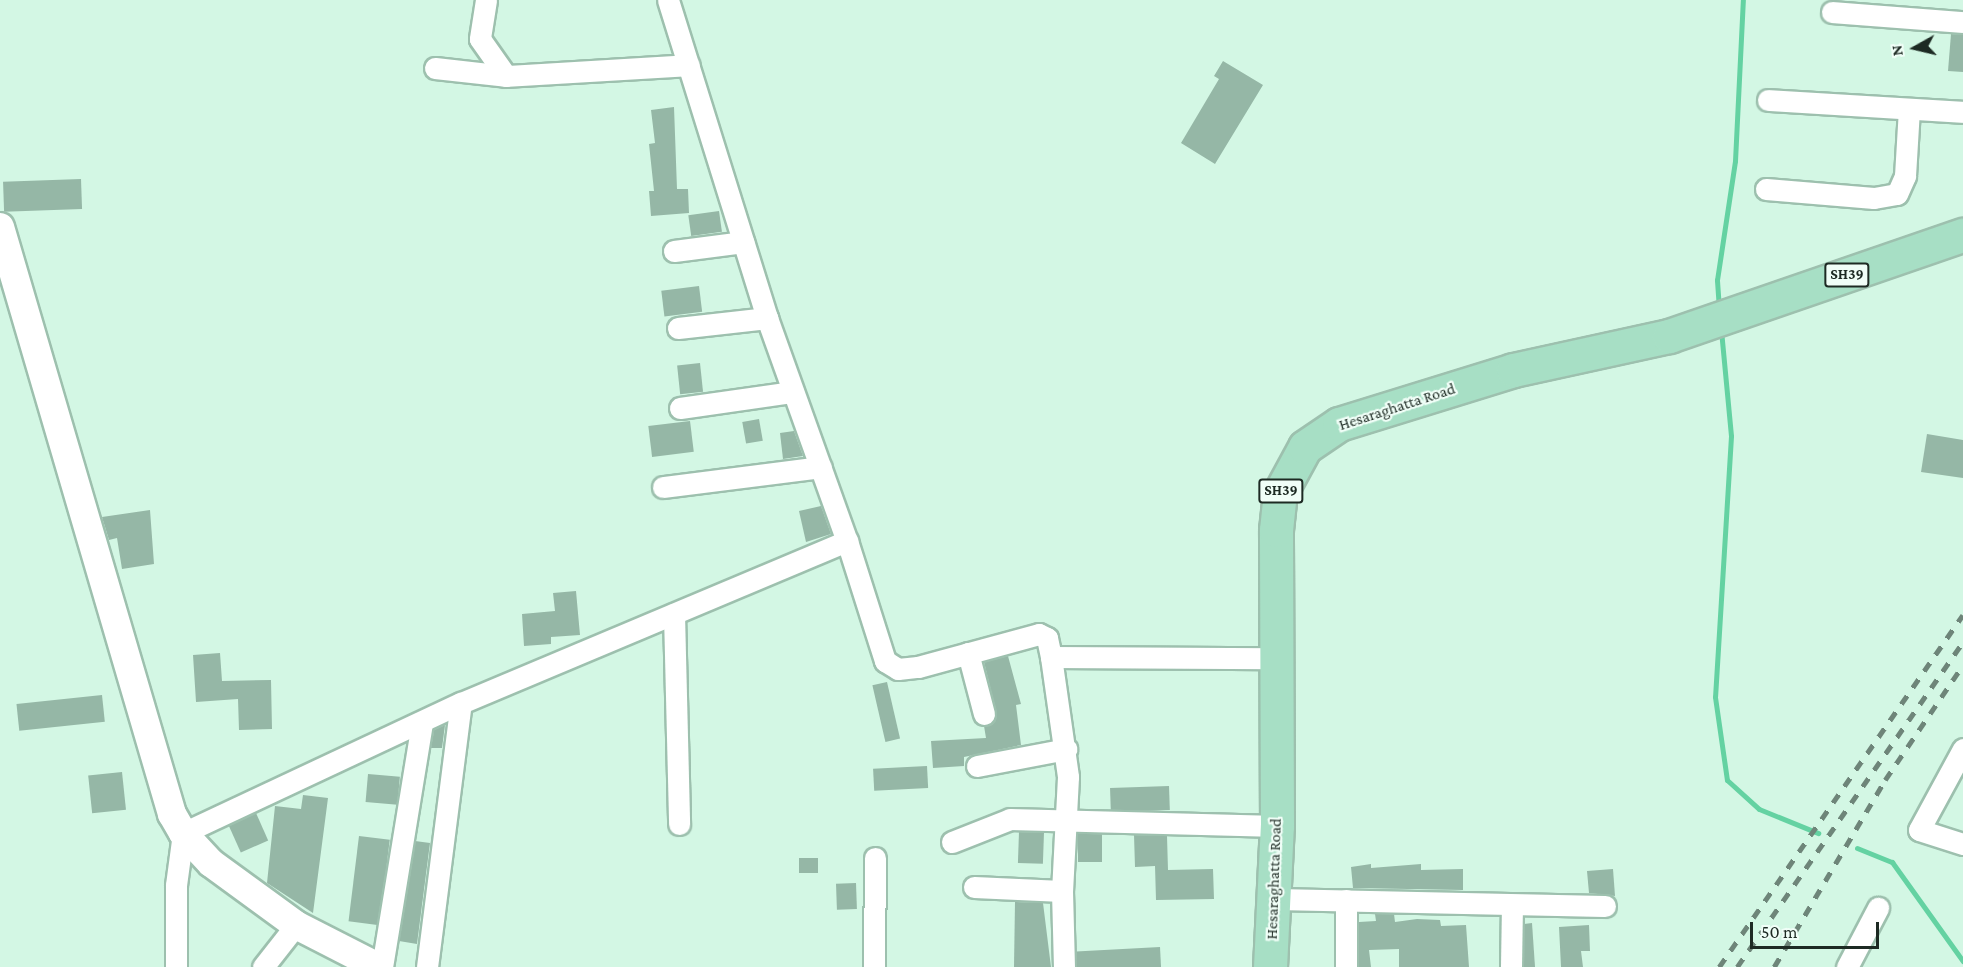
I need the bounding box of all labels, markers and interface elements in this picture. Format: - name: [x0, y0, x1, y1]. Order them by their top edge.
- north arrow: [1885, 18, 1945, 78]
- text: N: [1888, 44, 1906, 57]
- road number: SH39: [1823, 263, 1871, 287]
- street label: Hesaraghatta Road: [1336, 379, 1458, 435]
- road number: SH39: [1257, 479, 1305, 503]
- street label: Hesaraghatta Road: [1262, 818, 1286, 940]
- scale bar: [1753, 910, 1882, 948]
- text: 50 m: [1761, 922, 1798, 942]

